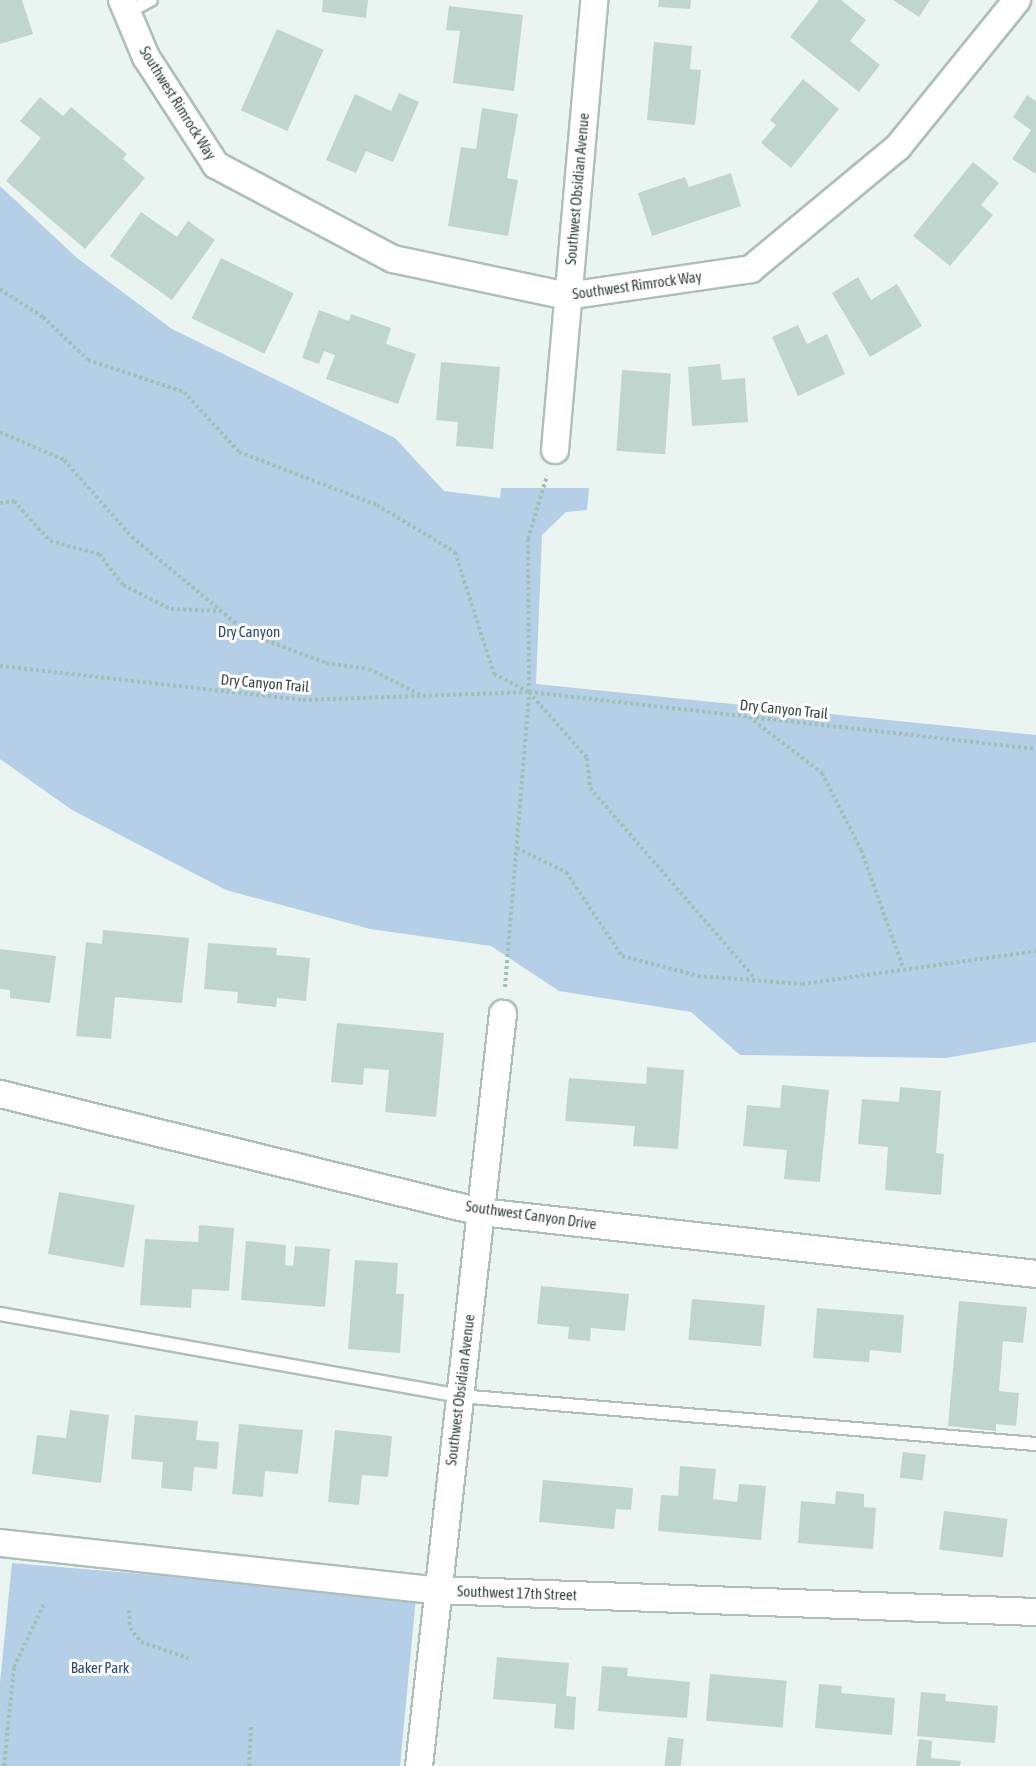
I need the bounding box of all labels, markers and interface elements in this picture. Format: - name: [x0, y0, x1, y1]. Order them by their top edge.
- street label: Southwest Rimrock Way: [136, 43, 220, 163]
- street label: Southwest Obsidian Avenue: [561, 112, 593, 266]
- street label: Southwest Rimrock Way: [571, 267, 703, 303]
- park label: Dry Canyon: [218, 623, 280, 641]
- street label: Dry Canyon Trail: [220, 670, 310, 696]
- street label: Dry Canyon Trail: [739, 695, 829, 723]
- street label: Southwest Canyon Drive: [464, 1197, 598, 1233]
- street label: Southwest Obsidian Avenue: [442, 1313, 478, 1467]
- street label: Southwest 17th Street: [457, 1582, 577, 1604]
- park label: Baker Park: [71, 1659, 129, 1677]

